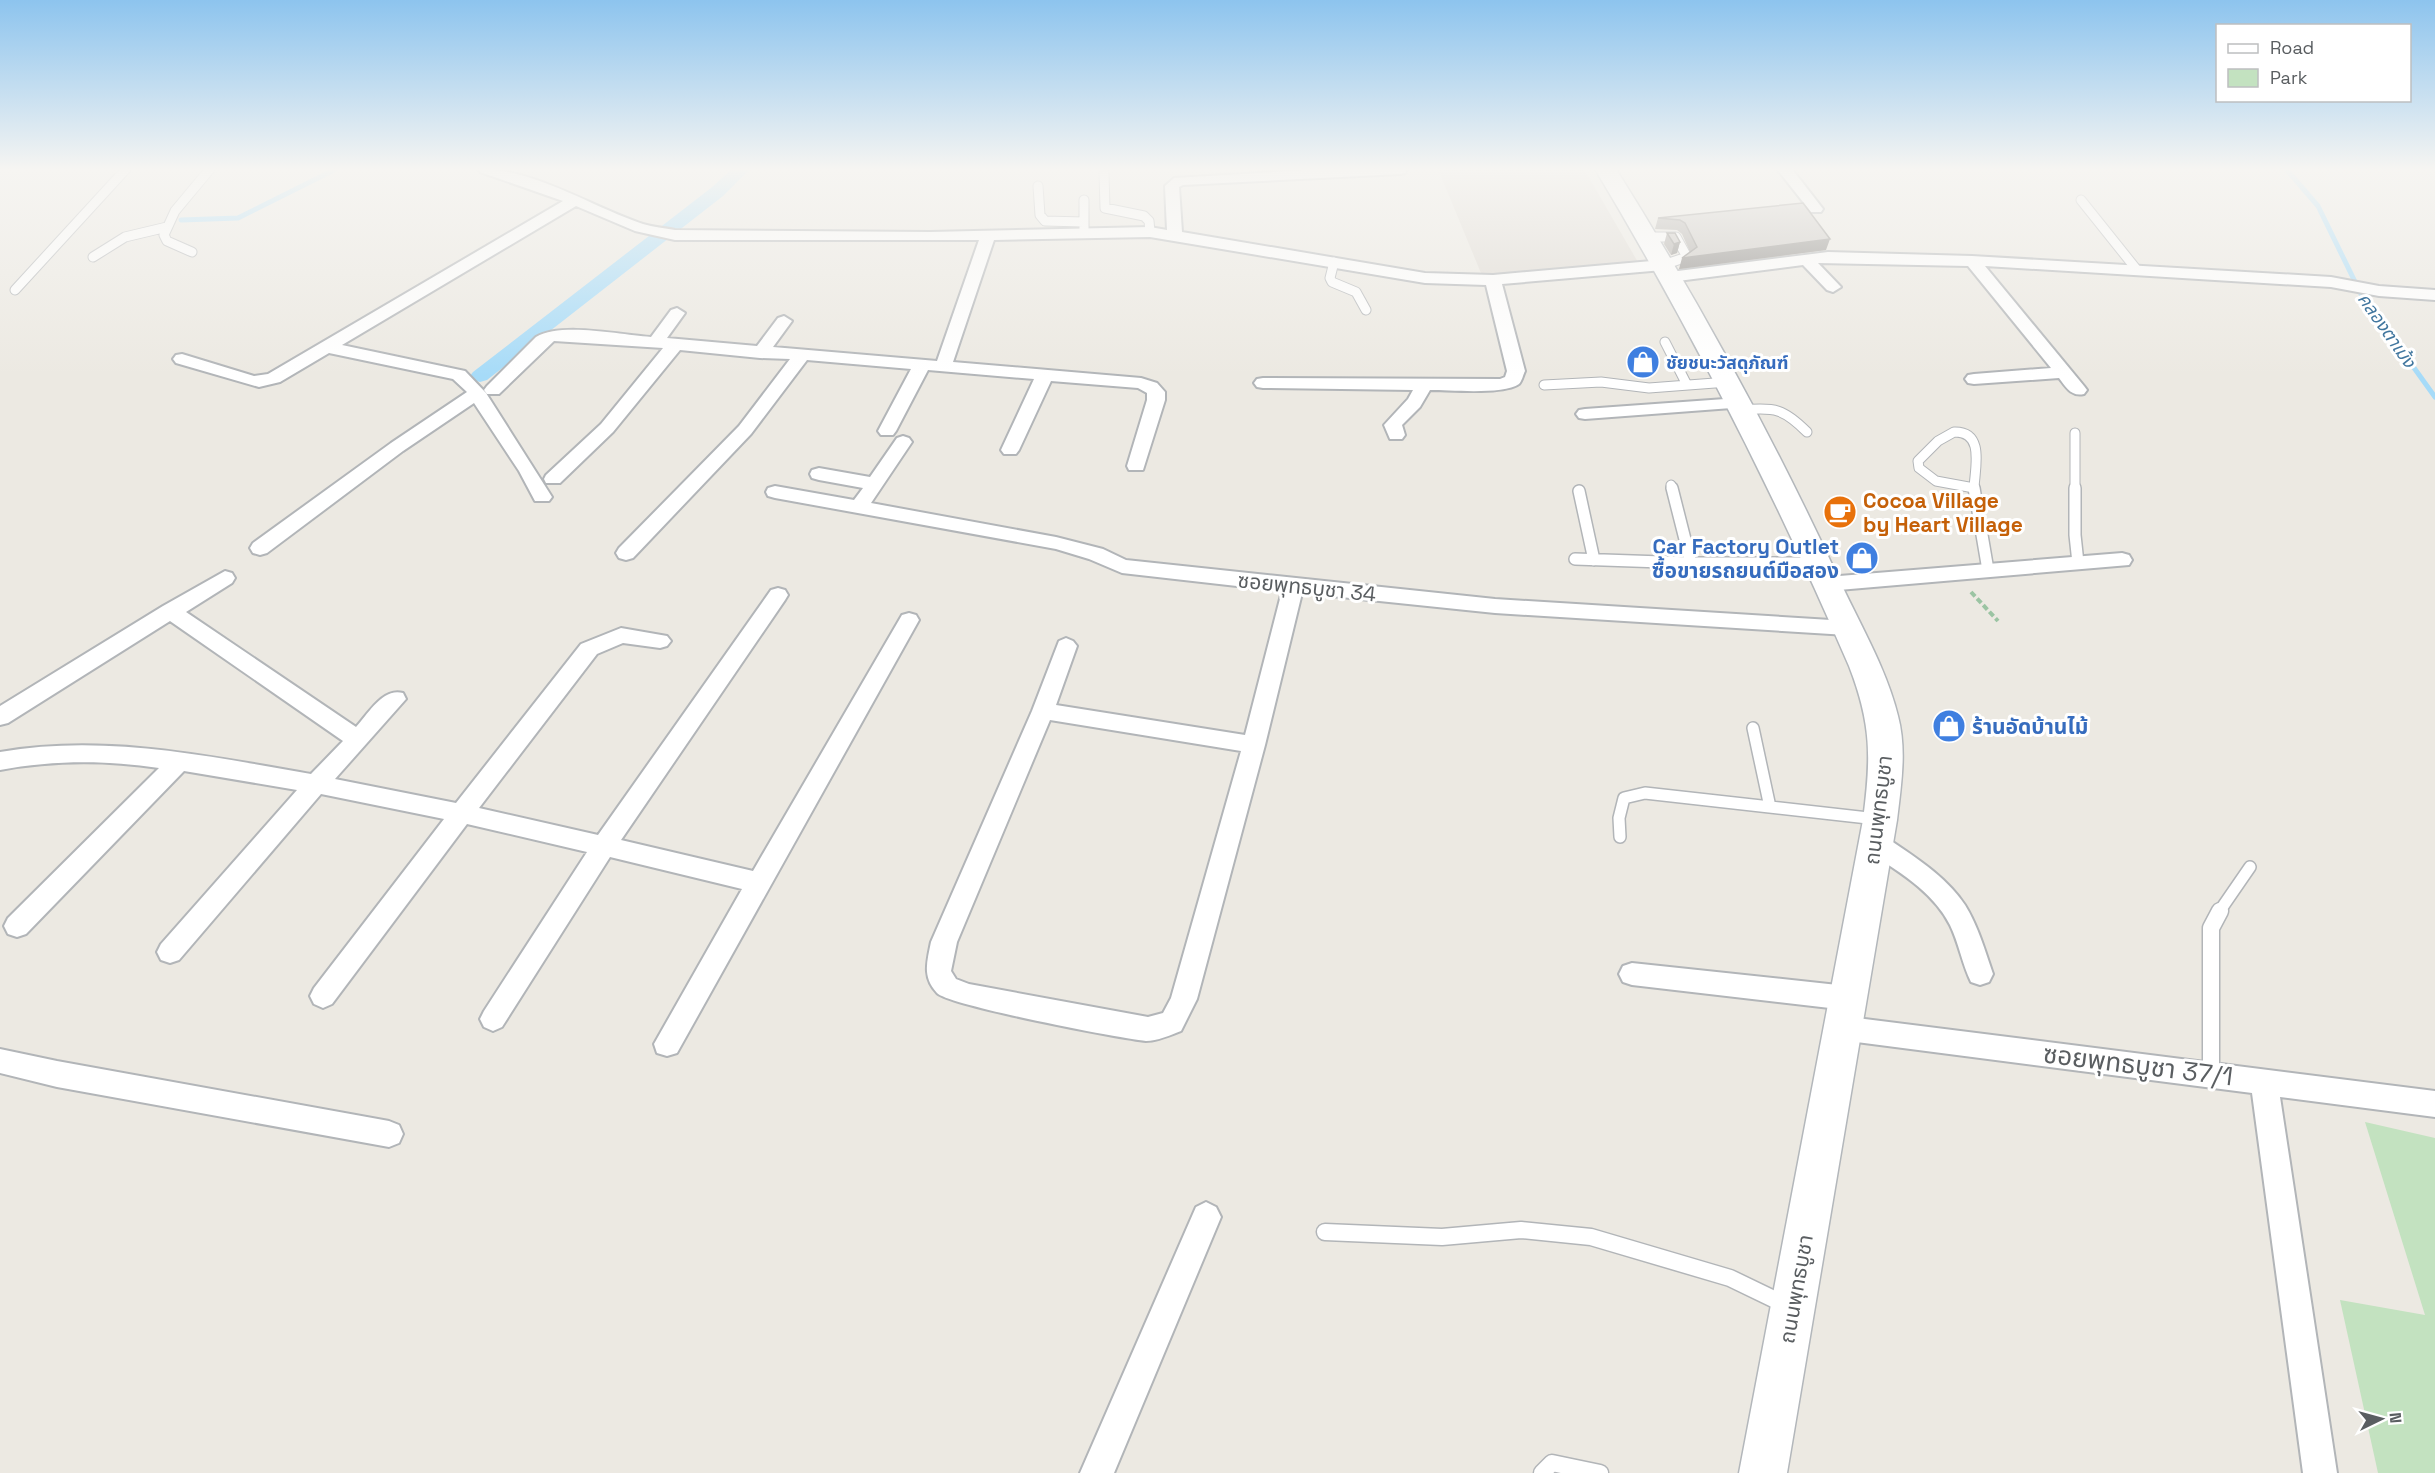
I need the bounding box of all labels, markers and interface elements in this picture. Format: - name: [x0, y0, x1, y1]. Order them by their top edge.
- legend: [2216, 24, 2411, 102]
- text: Road: [2270, 36, 2314, 59]
- text: Park: [2270, 66, 2308, 89]
- water label: คลองตาเม้ง: [2353, 288, 2422, 373]
- shop icon: ชัยชนะวัสดุภัณฑ์: [1625, 344, 1661, 380]
- place label: ชัยชนะวัสดุภัณฑ์: [1666, 351, 1788, 374]
- place label: Cocoa Village by Heart Village: [1863, 487, 2023, 538]
- cafe icon: Cocoa Village by Heart Village: [1822, 494, 1858, 530]
- place label: Car Factory Outlet ซื้อขายรถยนต์มือสอง: [1652, 533, 1839, 584]
- shop icon: Car Factory Outlet ซื้อขายรถยนต์มือสอง: [1844, 540, 1880, 576]
- street label: ซอยพุทธบูชา 34: [1236, 566, 1378, 608]
- shop icon: ร้านอัดบ้านไม้: [1931, 708, 1967, 744]
- place label: ร้านอัดบ้านไม้: [1972, 713, 2088, 740]
- street label: ถนนพุทธบูชา: [1858, 754, 1898, 866]
- street label: ซอยพุทธบูชา 37/1: [2041, 1036, 2235, 1094]
- street label: ถนนพุทธบูชา: [1773, 1233, 1819, 1345]
- north arrow: [2351, 1389, 2411, 1449]
- text: N: [2385, 1411, 2406, 1424]

